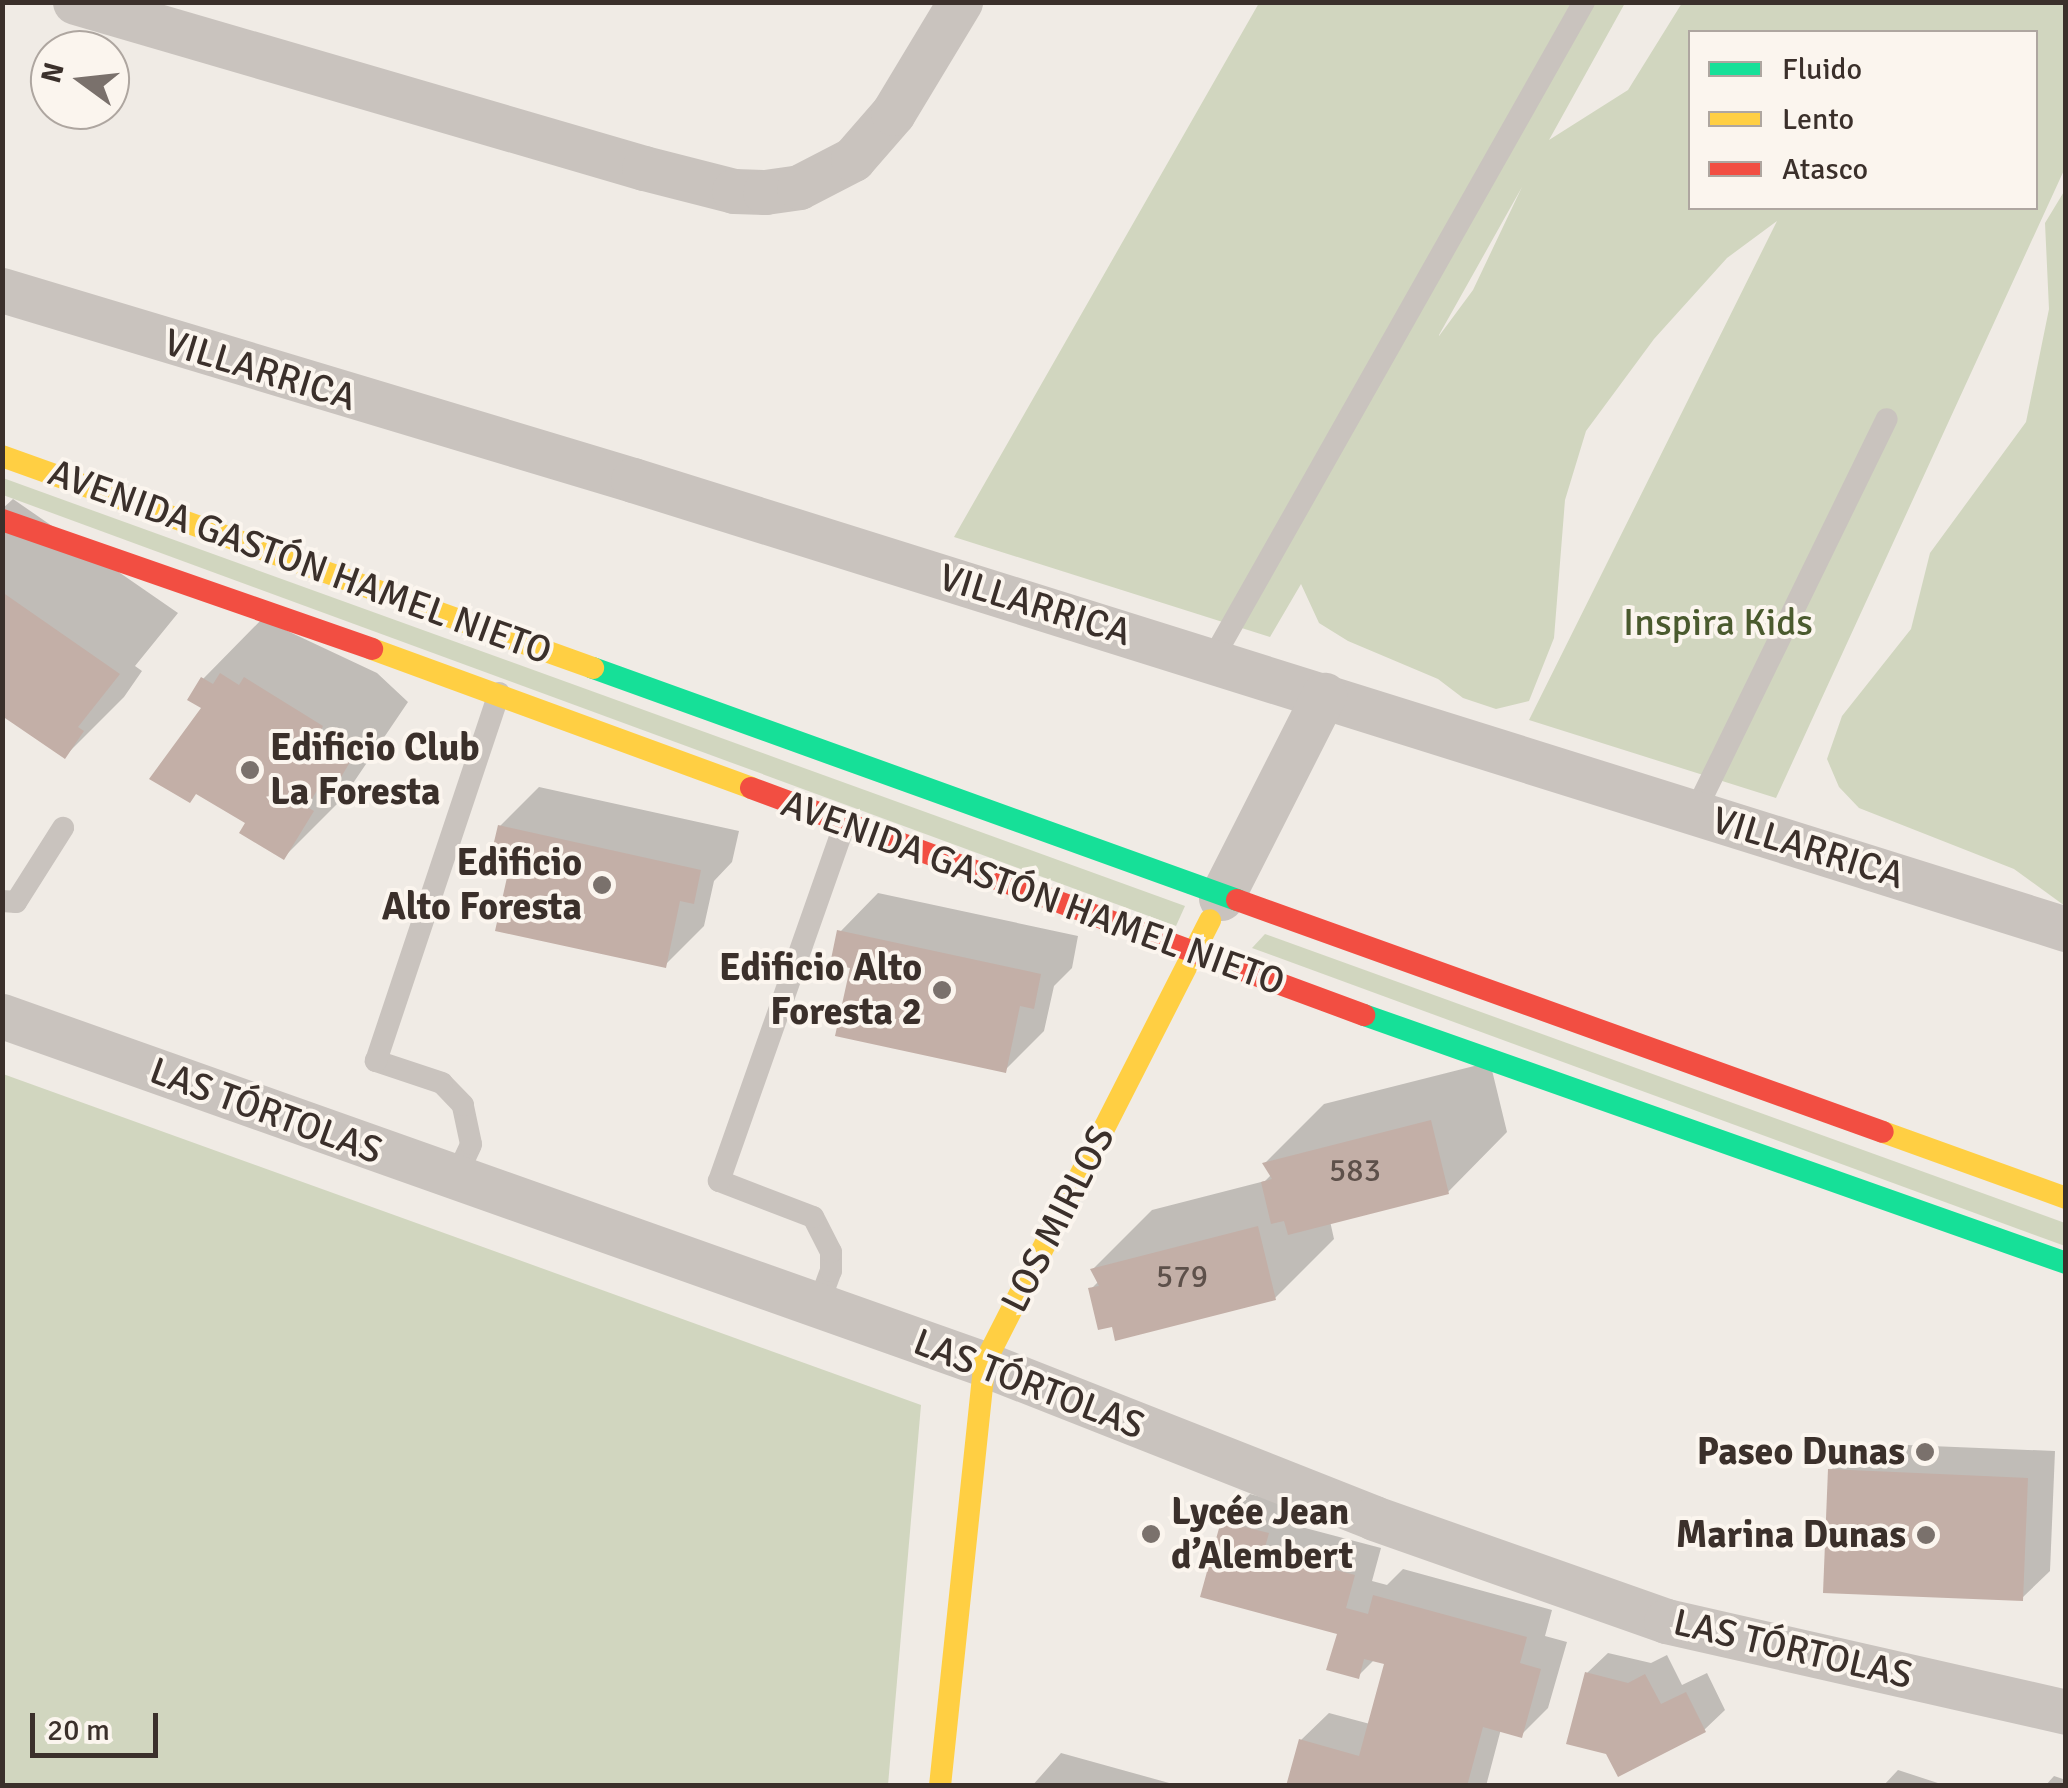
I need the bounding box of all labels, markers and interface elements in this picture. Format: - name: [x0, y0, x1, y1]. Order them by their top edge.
- north arrow: [30, 30, 130, 130]
- legend: [1688, 30, 2038, 210]
- text: Fluido: [1782, 51, 1862, 88]
- text: N: [34, 59, 72, 87]
- text: Lento: [1782, 101, 1854, 138]
- text: Atasco: [1782, 151, 1868, 188]
- street label: VILLARRICA: [159, 319, 361, 421]
- street label: AVENIDA GASTÓN HAMEL NIETO: [42, 450, 558, 674]
- street label: VILLARRICA: [934, 554, 1136, 656]
- park label: Inspira Kids: [1623, 600, 1813, 646]
- place label: Edificio Club La Foresta: [270, 725, 480, 814]
- marker: Edificio Club La Foresta: [239, 759, 261, 781]
- street label: AVENIDA GASTÓN HAMEL NIETO: [775, 781, 1291, 1005]
- street label: VILLARRICA: [1707, 797, 1909, 899]
- place label: Edificio Alto Foresta: [382, 840, 582, 929]
- marker: Edificio Alto Foresta: [591, 874, 613, 896]
- place label: Edificio Alto Foresta 2: [719, 945, 922, 1034]
- marker: Edificio Alto Foresta 2: [931, 979, 953, 1001]
- street label: LAS TÓRTOLAS: [144, 1048, 388, 1174]
- street label: LOS MIRLOS: [992, 1118, 1124, 1320]
- house number: 583: [1329, 1152, 1381, 1190]
- house number: 579: [1156, 1258, 1208, 1296]
- street label: LAS TÓRTOLAS: [907, 1319, 1151, 1449]
- place label: Paseo Dunas: [1697, 1429, 1905, 1475]
- marker: Paseo Dunas: [1914, 1441, 1936, 1463]
- place label: Lycée Jean d’Alembert: [1171, 1489, 1353, 1578]
- place label: Marina Dunas: [1676, 1512, 1906, 1558]
- marker: Lycée Jean d’Alembert: [1140, 1523, 1162, 1545]
- marker: Marina Dunas: [1915, 1524, 1937, 1546]
- street label: LAS TÓRTOLAS: [1669, 1599, 1917, 1699]
- scale bar: [35, 1693, 162, 1755]
- text: 20 m: [47, 1712, 110, 1749]

